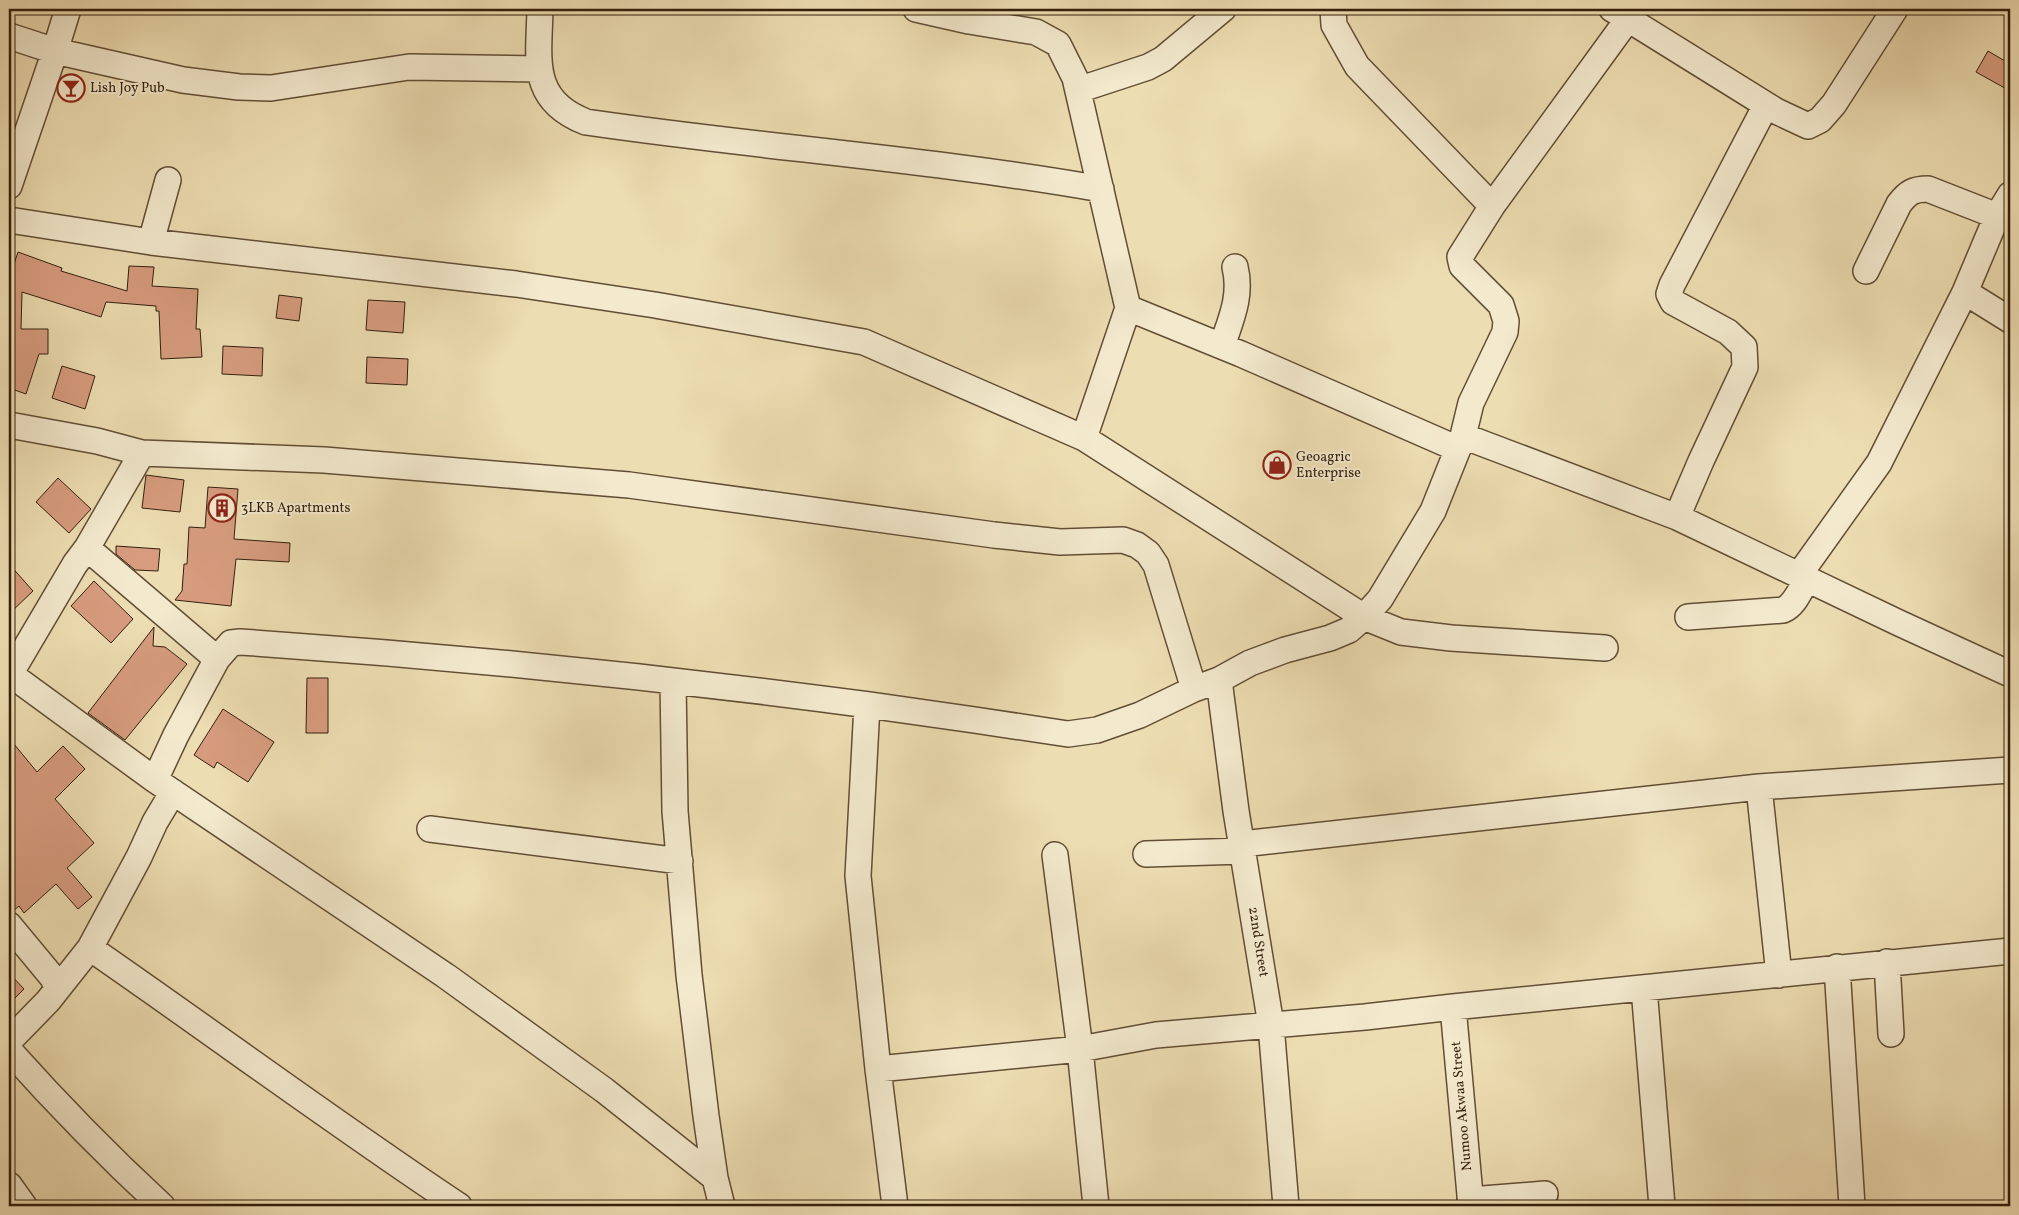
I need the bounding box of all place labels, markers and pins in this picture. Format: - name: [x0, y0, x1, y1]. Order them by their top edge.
- bar icon: Lish Joy Pub: [56, 73, 86, 103]
- place label: Lish Joy Pub: [90, 79, 165, 98]
- place label: Geoagric Enterprise: [1296, 448, 1361, 483]
- shop icon: Geoagric Enterprise: [1262, 450, 1292, 480]
- building icon: 3LKB Apartments: [207, 493, 237, 523]
- place label: 3LKB Apartments: [241, 499, 350, 518]

